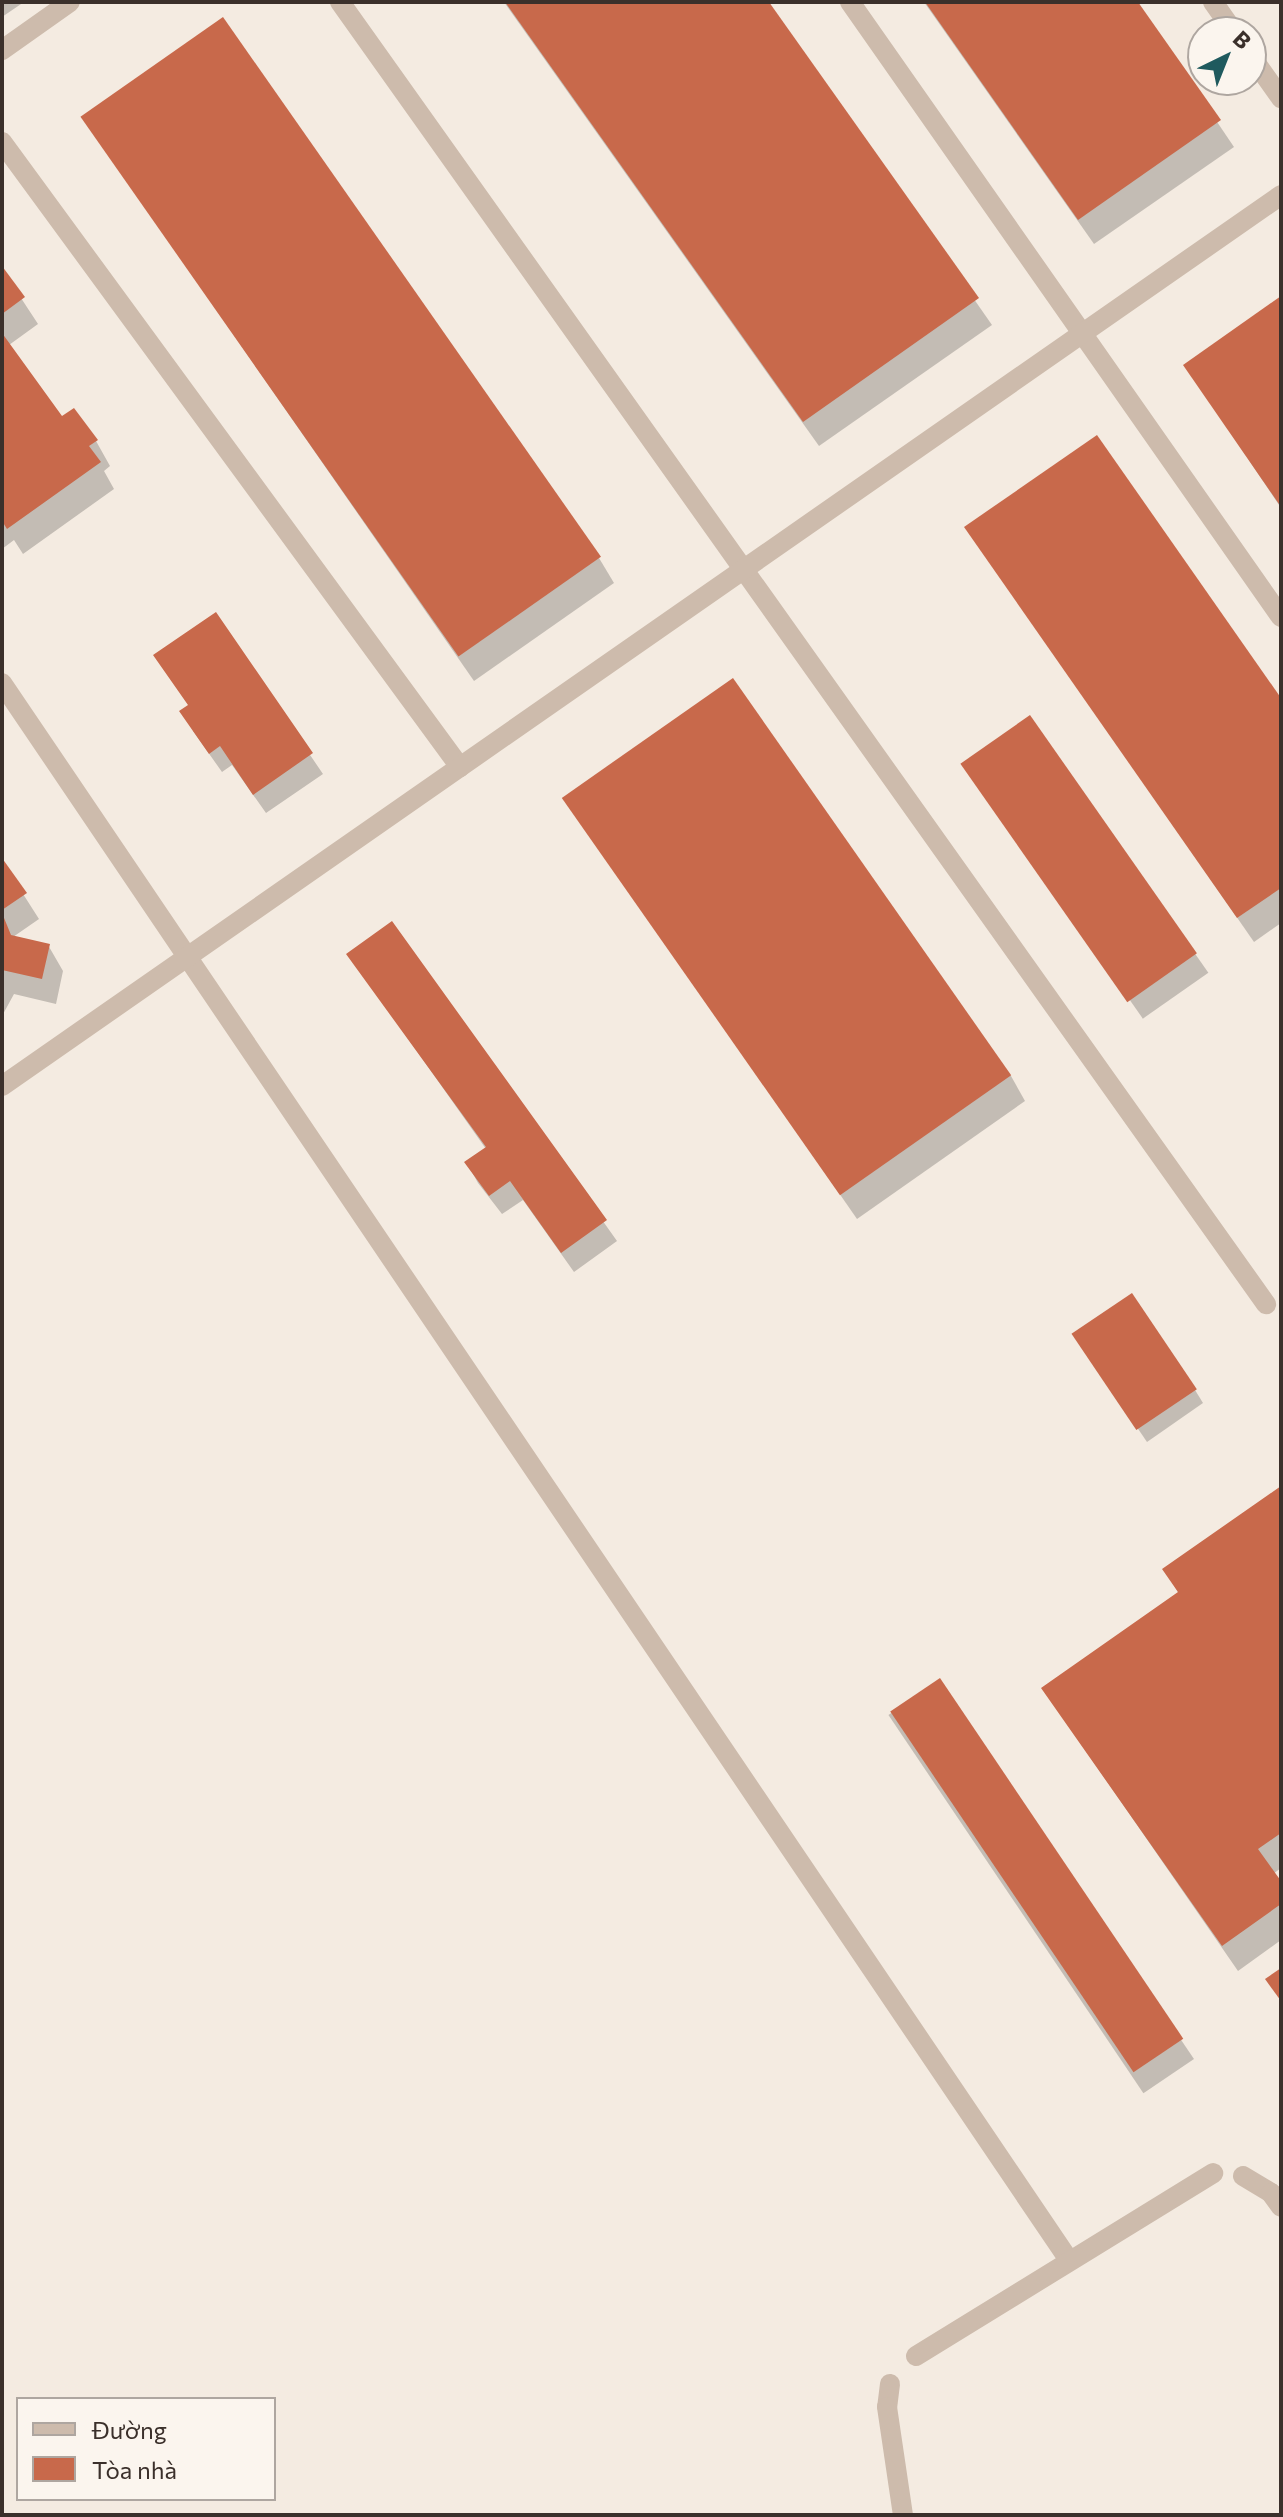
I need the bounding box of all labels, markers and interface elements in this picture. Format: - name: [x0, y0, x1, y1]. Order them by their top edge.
- north arrow: [1187, 16, 1267, 96]
- text: B: [1228, 25, 1257, 54]
- legend: [16, 2397, 276, 2501]
- text: Đường: [92, 2415, 167, 2444]
- text: Tòa nhà: [92, 2455, 177, 2484]

